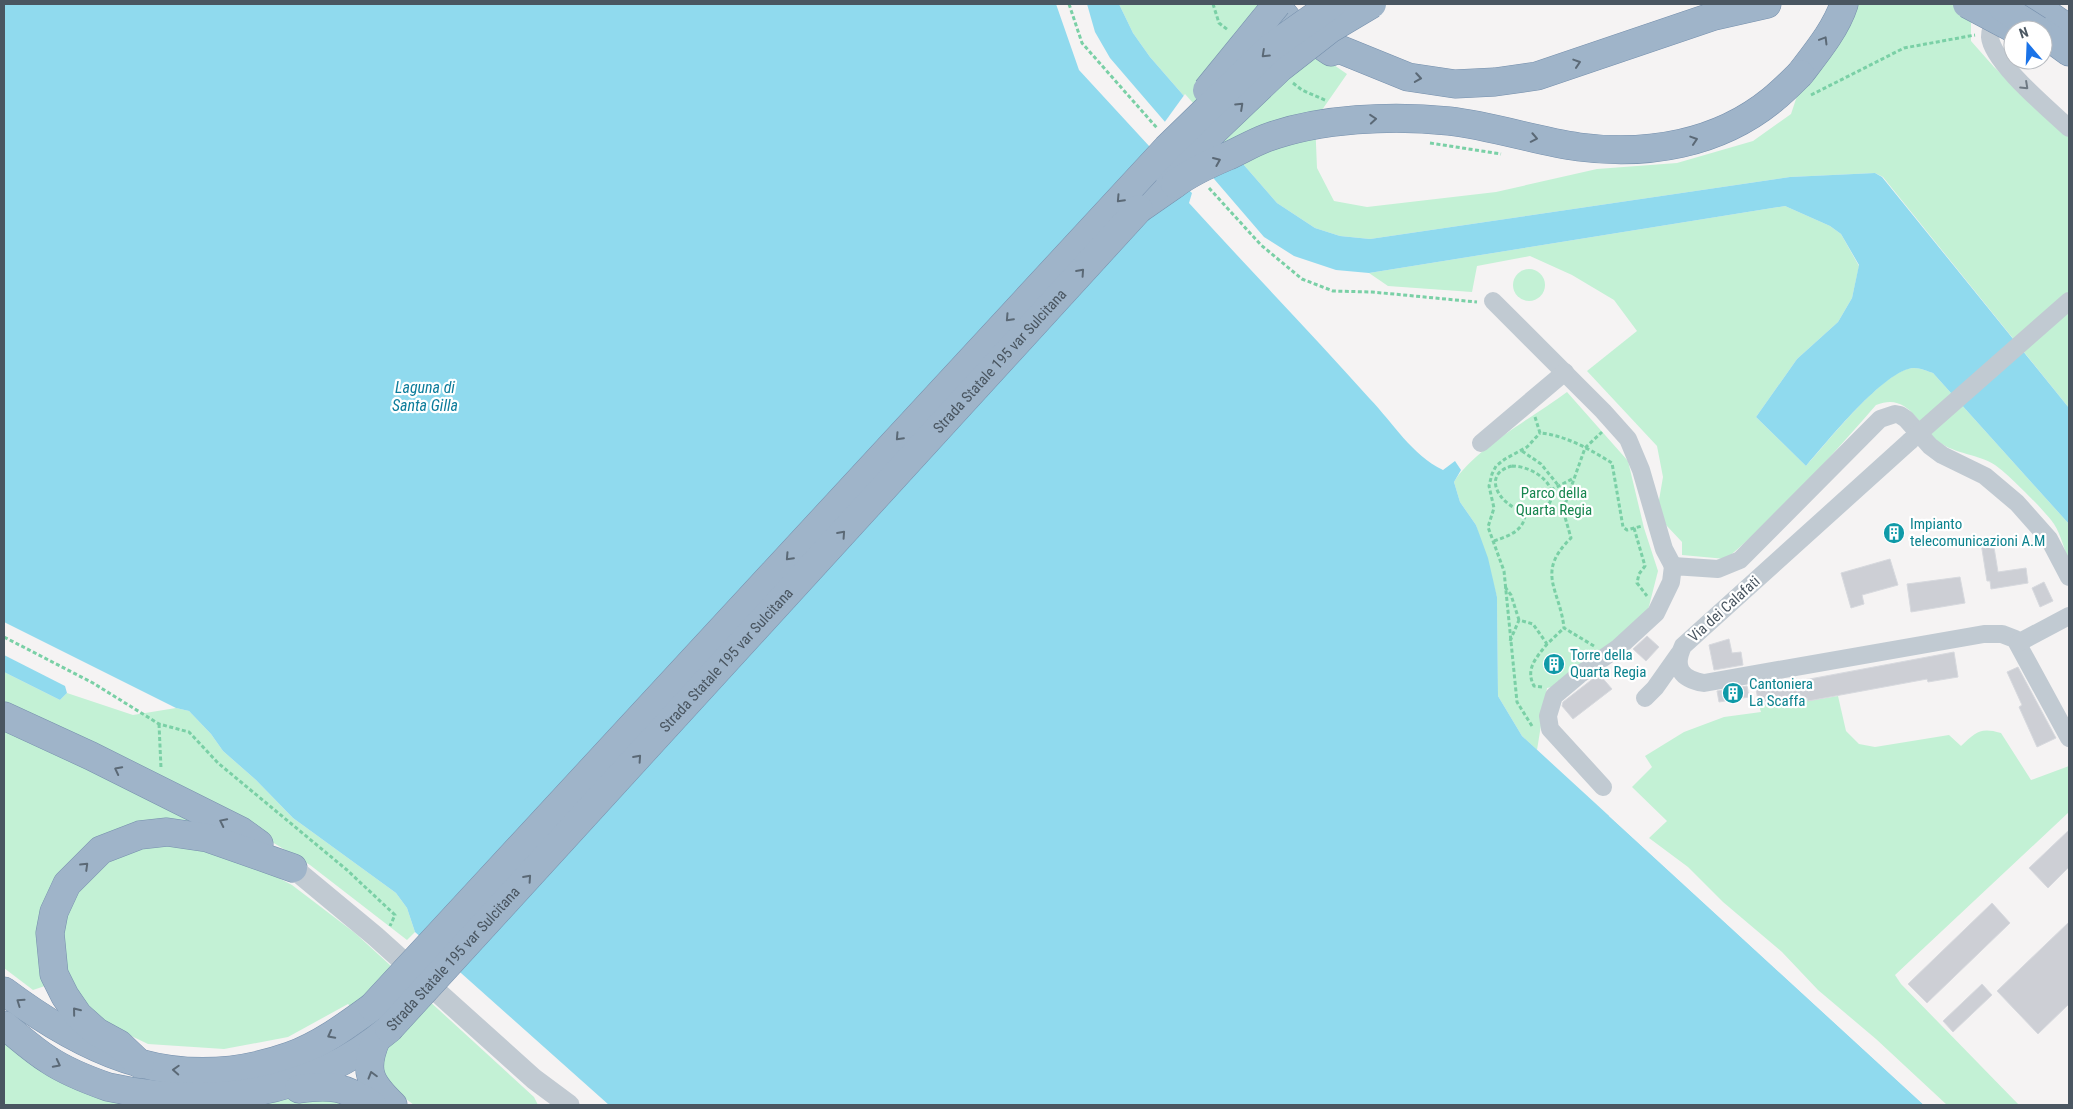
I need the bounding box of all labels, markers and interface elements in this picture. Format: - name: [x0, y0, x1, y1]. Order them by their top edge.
- north arrow: [2003, 20, 2053, 70]
- text: N: [2017, 24, 2030, 42]
- one-way arrow: [1818, 37, 1828, 46]
- one-way arrow: [1262, 48, 1271, 57]
- one-way arrow: [1572, 59, 1581, 69]
- one-way arrow: [1413, 73, 1422, 83]
- one-way arrow: [2020, 80, 2029, 89]
- one-way arrow: [1235, 103, 1244, 112]
- one-way arrow: [1369, 114, 1377, 125]
- one-way arrow: [1529, 132, 1538, 143]
- one-way arrow: [1690, 136, 1698, 146]
- one-way arrow: [1212, 156, 1221, 167]
- one-way arrow: [1117, 193, 1126, 202]
- one-way arrow: [1075, 269, 1084, 278]
- street label: Strada Statale 195 var Sulcitana: [929, 285, 1070, 437]
- one-way arrow: [1006, 313, 1015, 322]
- water label: Laguna di Santa Gilla: [392, 378, 458, 415]
- one-way arrow: [896, 432, 905, 441]
- park label: Parco della Quarta Regia: [1516, 484, 1592, 519]
- place label: Impianto telecomunicazioni A.M: [1910, 515, 2045, 550]
- building icon: Impianto telecomunicazioni A.M: [1882, 521, 1906, 545]
- one-way arrow: [836, 531, 845, 540]
- one-way arrow: [786, 551, 795, 560]
- street label: Via dei Calafati: [1685, 572, 1763, 646]
- street label: Strada Statale 195 var Sulcitana: [656, 584, 797, 736]
- place label: Torre della Quarta Regia: [1570, 646, 1646, 681]
- building icon: Torre della Quarta Regia: [1542, 652, 1566, 676]
- place label: Cantoniera La Scaffa: [1749, 675, 1813, 710]
- building icon: Cantoniera La Scaffa: [1721, 681, 1745, 705]
- one-way arrow: [632, 754, 641, 763]
- one-way arrow: [114, 766, 123, 776]
- one-way arrow: [219, 818, 228, 828]
- one-way arrow: [80, 863, 89, 872]
- one-way arrow: [522, 874, 531, 883]
- street label: Strada Statale 195 var Sulcitana: [383, 883, 524, 1035]
- one-way arrow: [16, 999, 26, 1008]
- one-way arrow: [74, 1008, 82, 1017]
- one-way arrow: [328, 1029, 337, 1039]
- one-way arrow: [52, 1058, 61, 1068]
- one-way arrow: [172, 1064, 180, 1075]
- one-way arrow: [368, 1072, 378, 1080]

